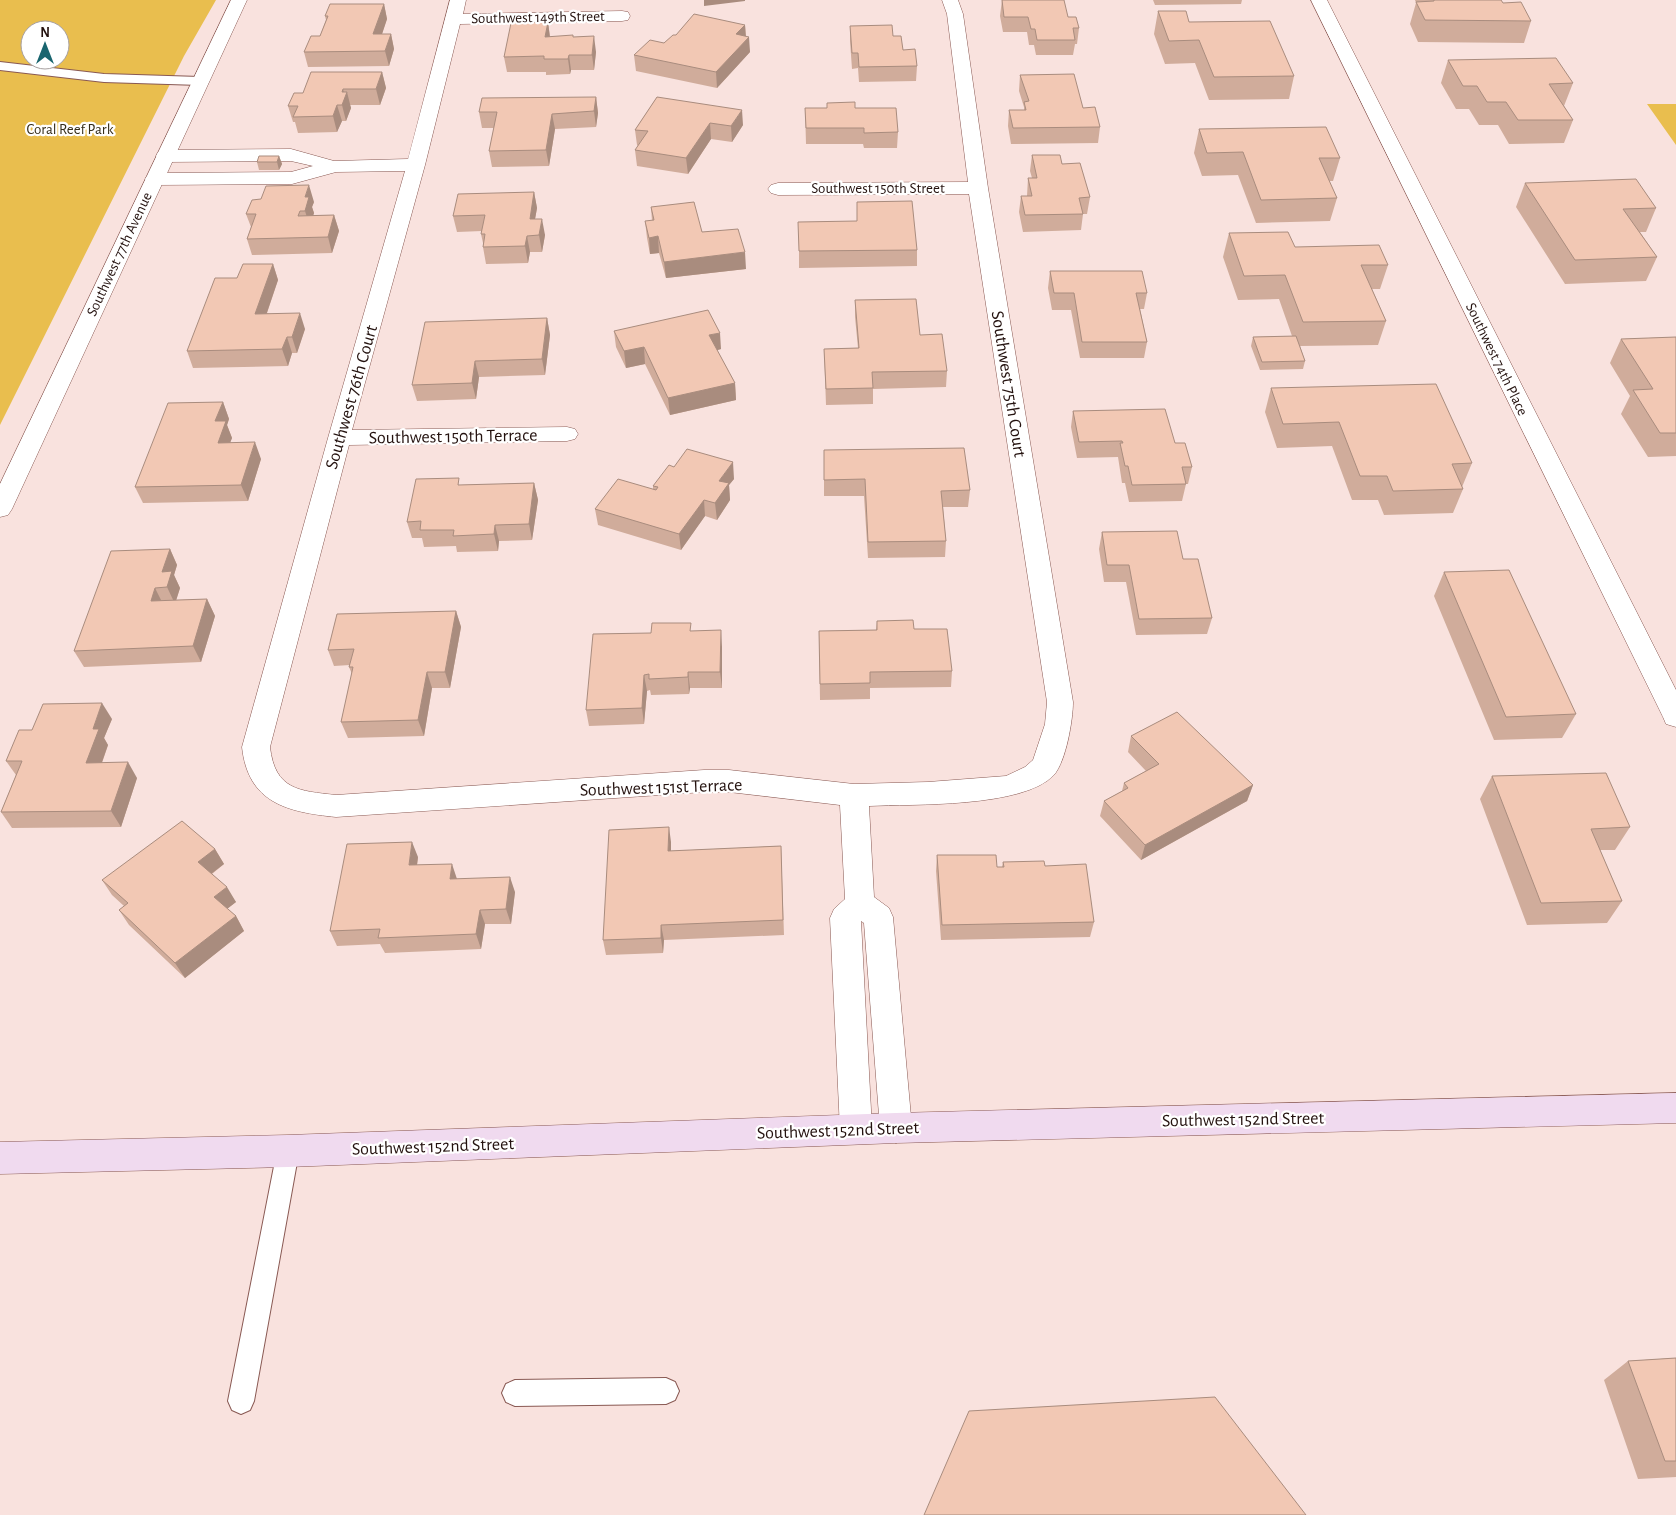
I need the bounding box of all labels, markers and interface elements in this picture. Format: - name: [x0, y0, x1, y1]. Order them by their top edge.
- street label: Southwest 149th Street: [471, 9, 605, 26]
- north arrow: [20, 20, 70, 70]
- text: N: [40, 26, 50, 40]
- park label: Coral Reef Park: [26, 122, 114, 137]
- street label: Southwest 150th Street: [811, 181, 945, 196]
- street label: Southwest 77th Avenue: [84, 190, 155, 319]
- street label: Southwest 74th Place: [1463, 300, 1530, 418]
- street label: Southwest 75th Court: [988, 310, 1029, 459]
- street label: Southwest 76th Court: [323, 323, 381, 471]
- street label: Southwest 150th Terrace: [369, 427, 537, 447]
- street label: Southwest 151st Terrace: [579, 776, 743, 800]
- street label: Southwest 152nd Street: [1162, 1110, 1325, 1130]
- street label: Southwest 152nd Street: [757, 1119, 920, 1143]
- street label: Southwest 152nd Street: [352, 1135, 515, 1159]

